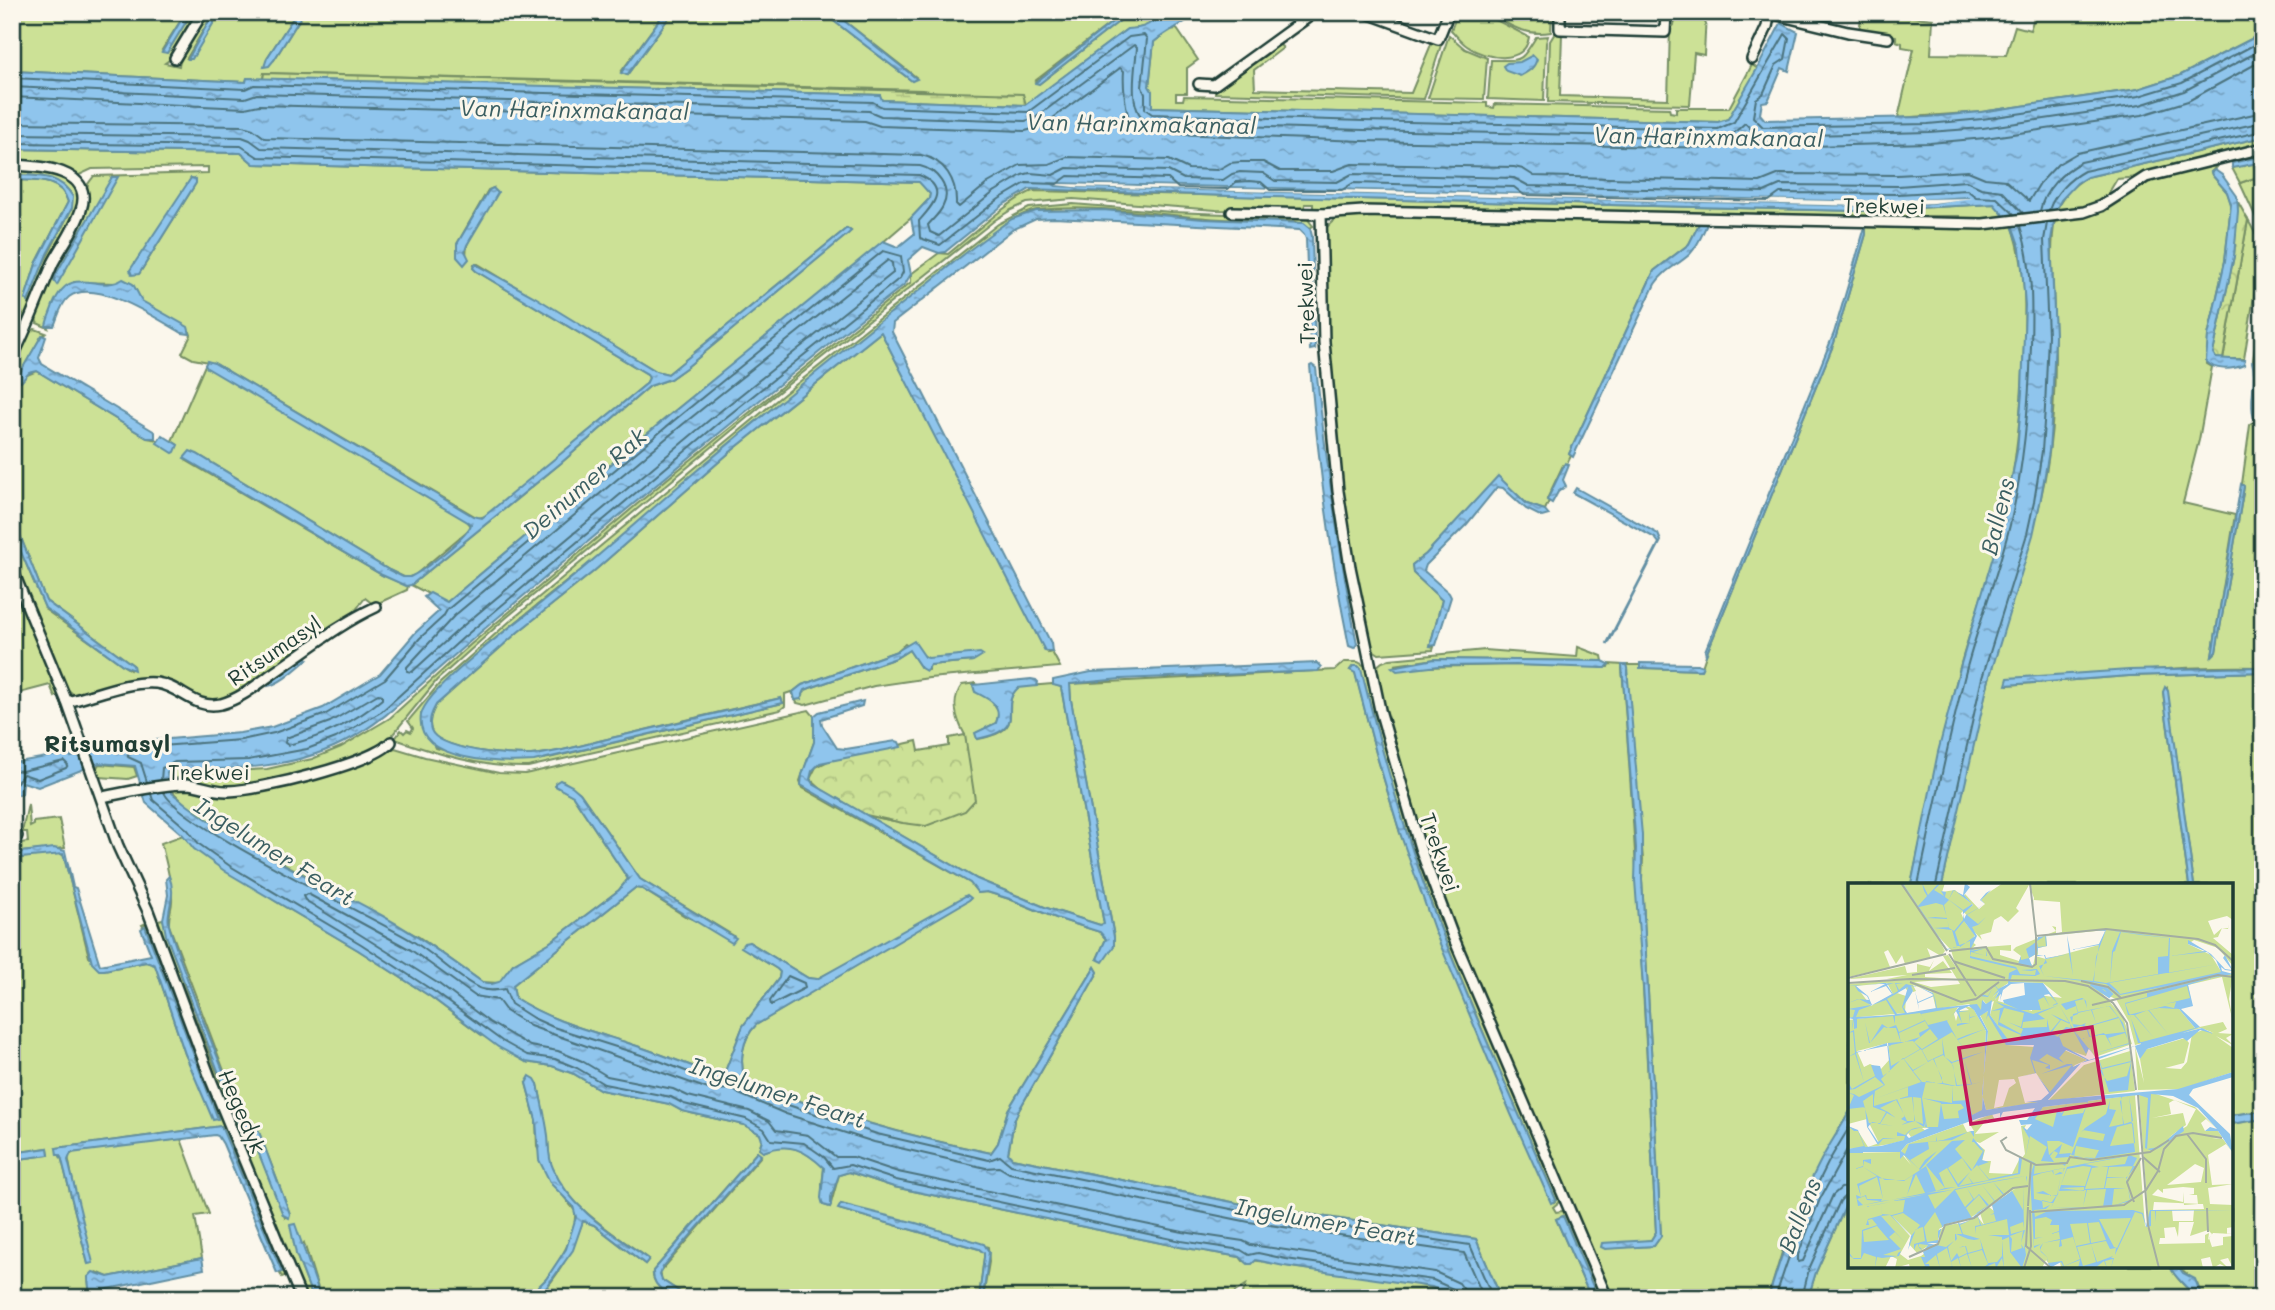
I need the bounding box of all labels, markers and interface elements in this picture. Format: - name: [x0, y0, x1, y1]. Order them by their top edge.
- water label: Van Harinxmakanaal: [459, 92, 689, 126]
- water label: Van Harinxmakanaal: [1026, 106, 1256, 140]
- water label: Van Harinxmakanaal: [1593, 119, 1823, 153]
- street label: Trekwei: [1843, 191, 1925, 219]
- street label: Trekwei: [1290, 261, 1320, 345]
- water label: Deinumer Rak: [516, 420, 653, 545]
- water label: Ballens: [1973, 474, 2021, 558]
- street label: Ritsumasyl: [222, 609, 326, 691]
- district label: Ritsumasyl: [44, 727, 170, 758]
- street label: Trekwei: [168, 758, 250, 785]
- water label: Ingelumer Feart: [189, 790, 361, 912]
- street label: Trekwei: [1415, 809, 1467, 895]
- inset map: [1848, 883, 2233, 1268]
- water label: Ingelumer Feart: [686, 1049, 870, 1135]
- street label: Hegedyk: [213, 1065, 273, 1157]
- water label: Ballens: [1770, 1173, 1828, 1257]
- water label: Ingelumer Feart: [1233, 1190, 1419, 1252]

